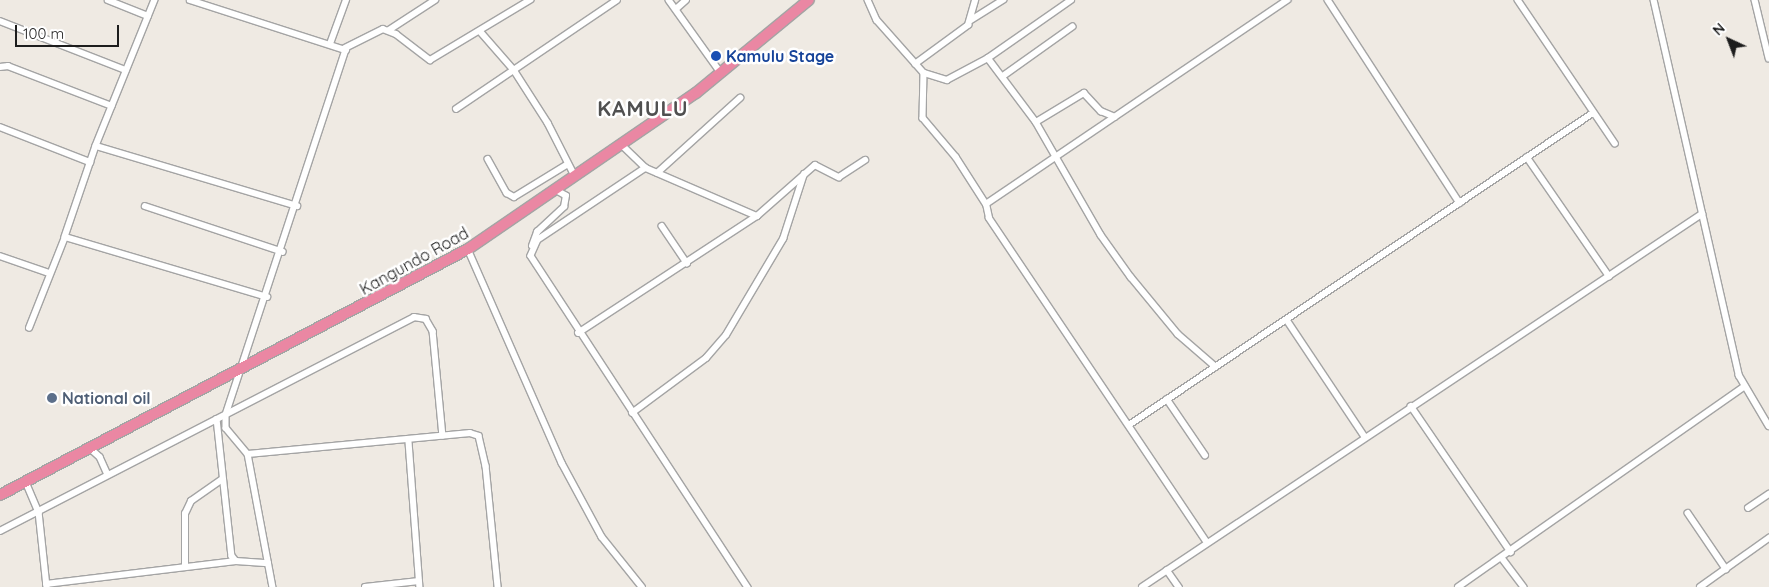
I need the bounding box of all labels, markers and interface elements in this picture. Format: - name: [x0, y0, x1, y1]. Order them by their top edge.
- scale bar: [18, 15, 121, 47]
- north arrow: [1704, 15, 1754, 65]
- text: N: [1709, 19, 1729, 39]
- text: 100 m: [23, 24, 64, 43]
- place label: Kamulu Stage: [726, 46, 834, 66]
- marker: Kamulu Stage: [710, 50, 722, 62]
- district label: KAMULU: [597, 95, 689, 121]
- street label: Kangundo Road: [356, 223, 472, 299]
- place label: National oil: [62, 388, 151, 408]
- marker: National oil: [46, 392, 58, 404]

